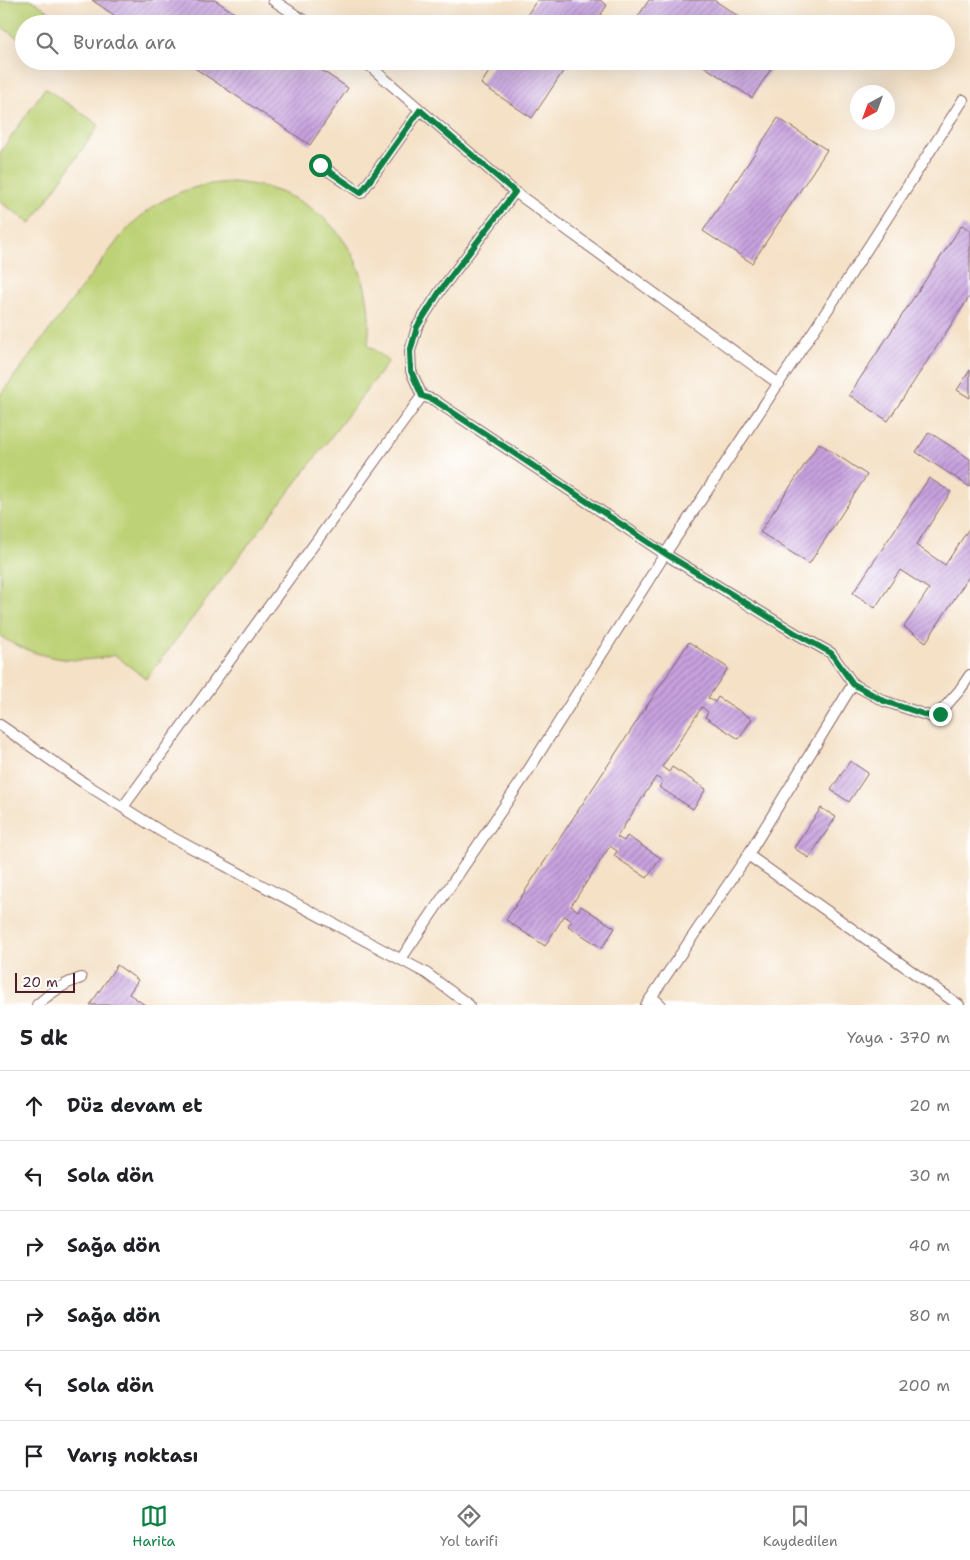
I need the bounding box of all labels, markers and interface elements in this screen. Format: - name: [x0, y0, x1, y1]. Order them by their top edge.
- search box: [15, 15, 955, 70]
- icon: search: [33, 29, 61, 57]
- text: Burada ara: [73, 30, 176, 55]
- north arrow: [850, 85, 895, 130]
- route start: [309, 154, 332, 177]
- route end: [929, 703, 952, 726]
- scale bar: [15, 970, 75, 993]
- text: 20 m: [22, 973, 58, 991]
- text: 5 dk: [20, 1024, 68, 1052]
- text: Yaya · 370 m: [847, 1027, 950, 1048]
- icon: ahead: [20, 1092, 48, 1120]
- text: Düz devam et: [67, 1093, 203, 1118]
- text: 20 m: [909, 1095, 950, 1116]
- icon: left: [20, 1162, 48, 1190]
- text: Sola dön: [67, 1163, 154, 1188]
- text: 30 m: [909, 1165, 950, 1186]
- icon: right: [20, 1232, 48, 1260]
- text: Sağa dön: [67, 1233, 160, 1258]
- text: 40 m: [908, 1235, 950, 1256]
- icon: right: [20, 1302, 48, 1330]
- text: Sağa dön: [67, 1303, 160, 1328]
- text: 80 m: [909, 1305, 950, 1326]
- icon: left: [20, 1372, 48, 1400]
- text: Sola dön: [67, 1373, 154, 1398]
- text: 200 m: [898, 1375, 950, 1396]
- icon: arrive: [20, 1442, 48, 1470]
- text: Varış noktası: [67, 1443, 198, 1468]
- tab: Harita: [132, 1502, 175, 1550]
- tab: Yol tarifi: [440, 1502, 498, 1550]
- tab: Kaydedilen: [763, 1502, 838, 1550]

